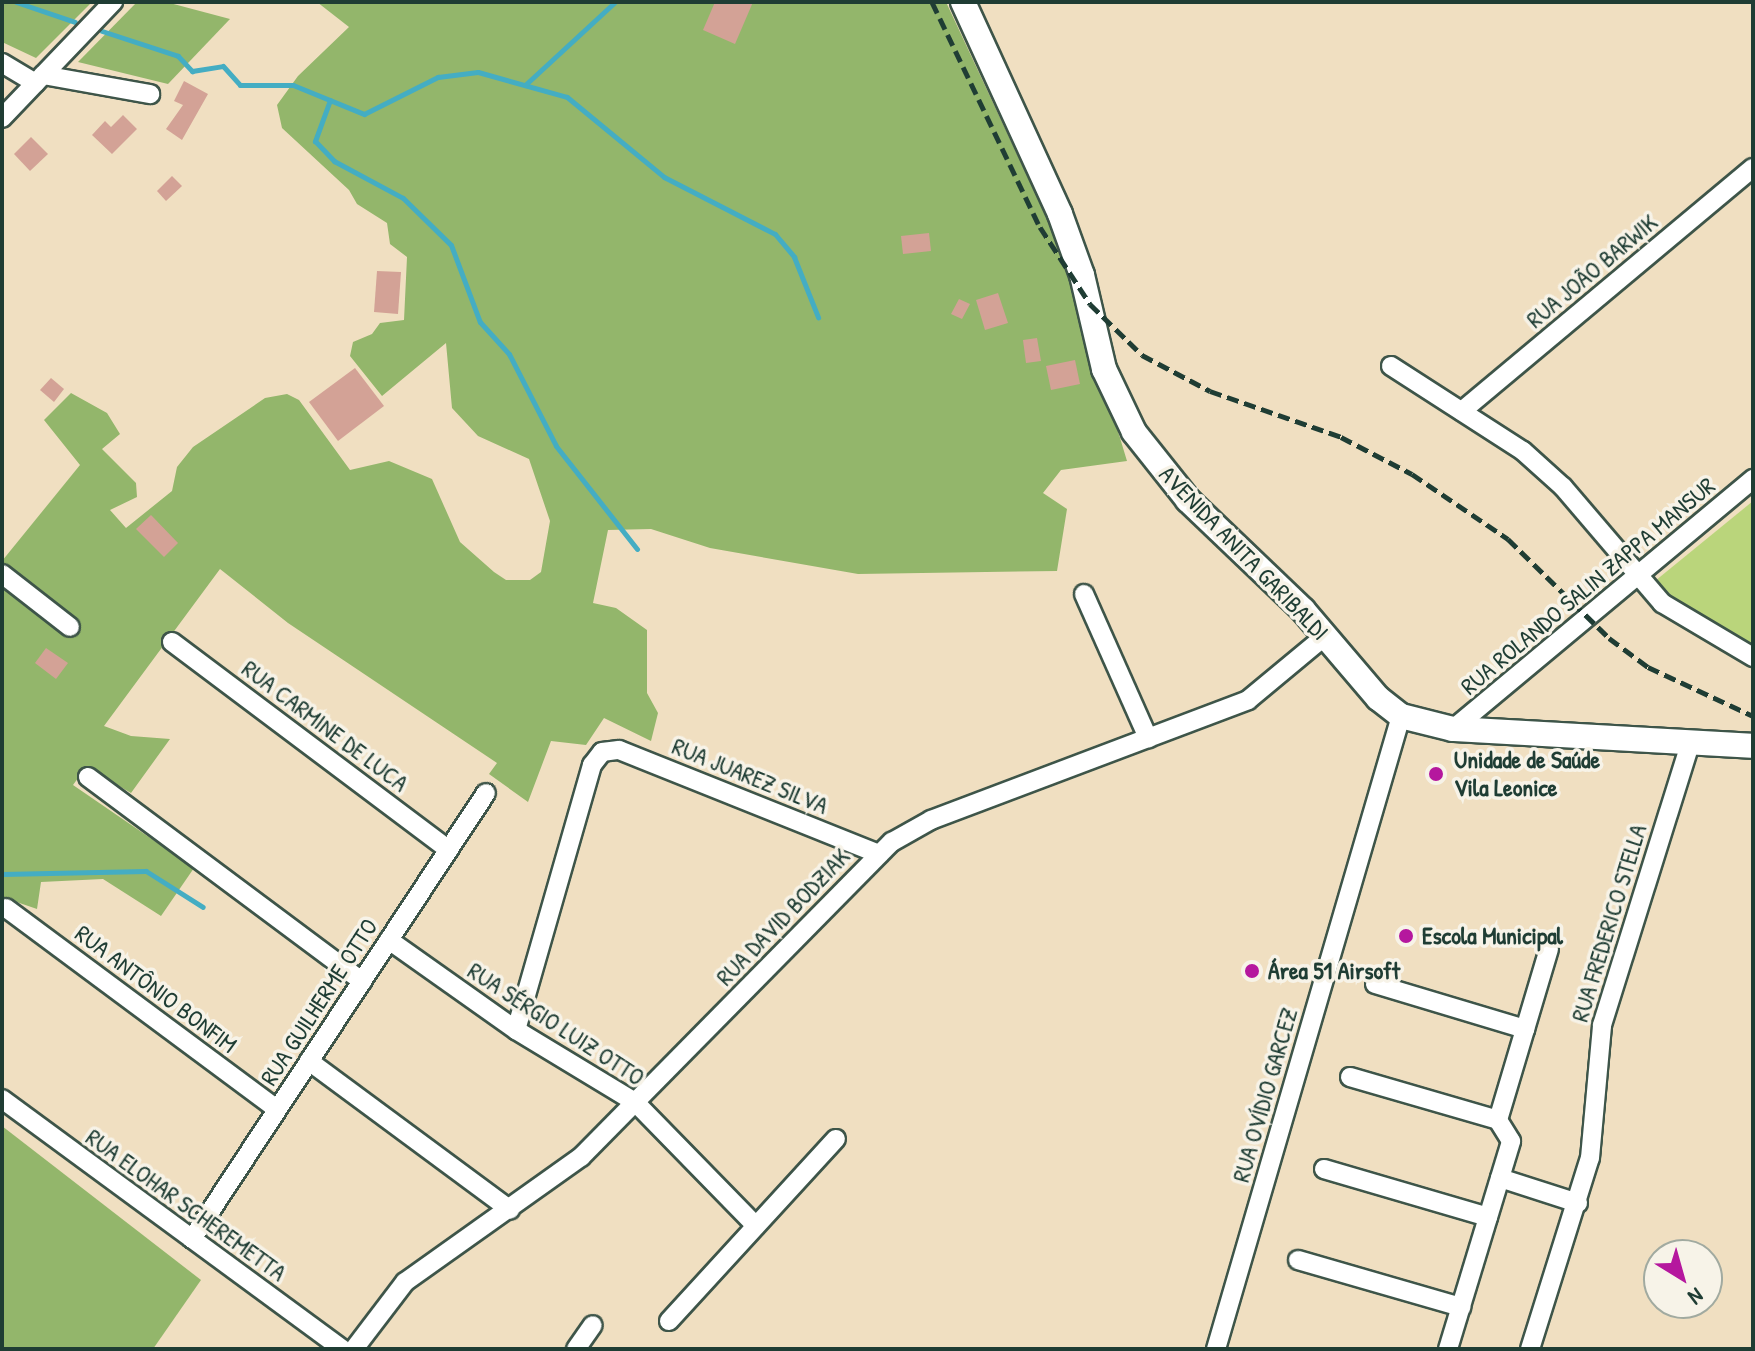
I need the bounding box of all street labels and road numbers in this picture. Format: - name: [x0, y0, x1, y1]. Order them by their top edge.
- street label: RUA JOÃO BARWIK: [1521, 208, 1663, 334]
- street label: AVENIDA ANITA GARIBALDI: [1153, 460, 1335, 646]
- street label: RUA ROLANDO SALIN ZAPPA MANSUR: [1455, 471, 1721, 701]
- street label: RUA CARMINE DE LUCA: [236, 654, 414, 798]
- street label: RUA JUAREZ SILVA: [668, 732, 832, 820]
- street label: RUA FREDERICO STELLA: [1565, 821, 1653, 1025]
- street label: RUA DAVID BODZIAK: [710, 842, 856, 992]
- street label: RUA GUILHERME OTTO: [254, 913, 384, 1091]
- street label: RUA ANTÔNIO BONFIM: [70, 919, 242, 1059]
- street label: RUA SÉRGIO LUIZ OTTO: [462, 956, 650, 1092]
- street label: RUA OVÍDIO GARCEZ: [1226, 1005, 1304, 1185]
- street label: RUA ELOHAR SCHEREMETTA: [80, 1123, 292, 1287]

